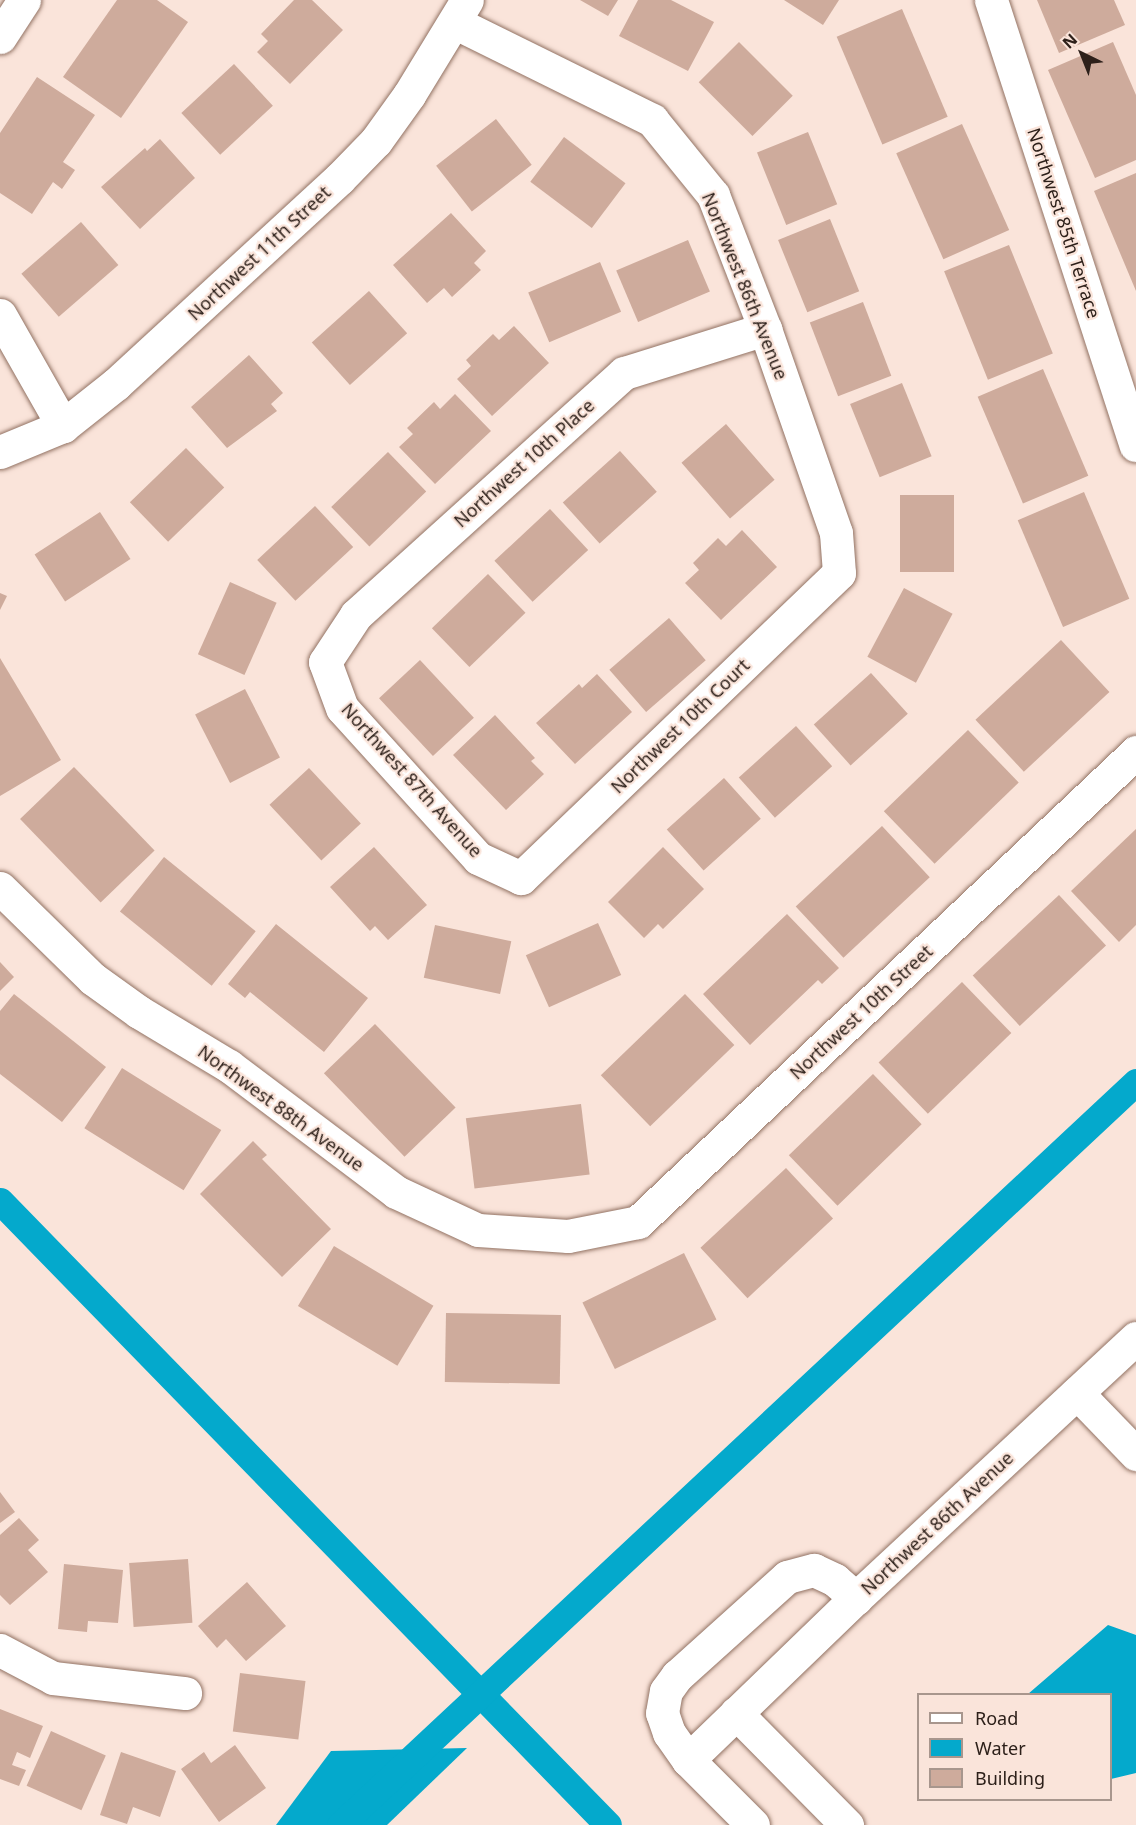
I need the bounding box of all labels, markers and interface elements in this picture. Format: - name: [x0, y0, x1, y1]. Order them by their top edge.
- north arrow: [1052, 24, 1112, 84]
- text: N: [1057, 28, 1082, 53]
- street label: Northwest 85th Terrace: [1023, 125, 1105, 321]
- street label: Northwest 11th Street: [183, 181, 335, 325]
- street label: Northwest 86th Avenue: [698, 189, 792, 383]
- street label: Northwest 10th Place: [450, 394, 598, 532]
- street label: Northwest 10th Court: [606, 654, 754, 798]
- street label: Northwest 87th Avenue: [337, 699, 487, 861]
- street label: Northwest 10th Street: [785, 940, 937, 1084]
- street label: Northwest 88th Avenue: [194, 1041, 368, 1175]
- street label: Northwest 86th Avenue: [857, 1447, 1017, 1599]
- legend: [917, 1693, 1112, 1801]
- text: Road: [975, 1706, 1018, 1730]
- text: Water: [975, 1736, 1026, 1760]
- text: Building: [975, 1766, 1045, 1790]

